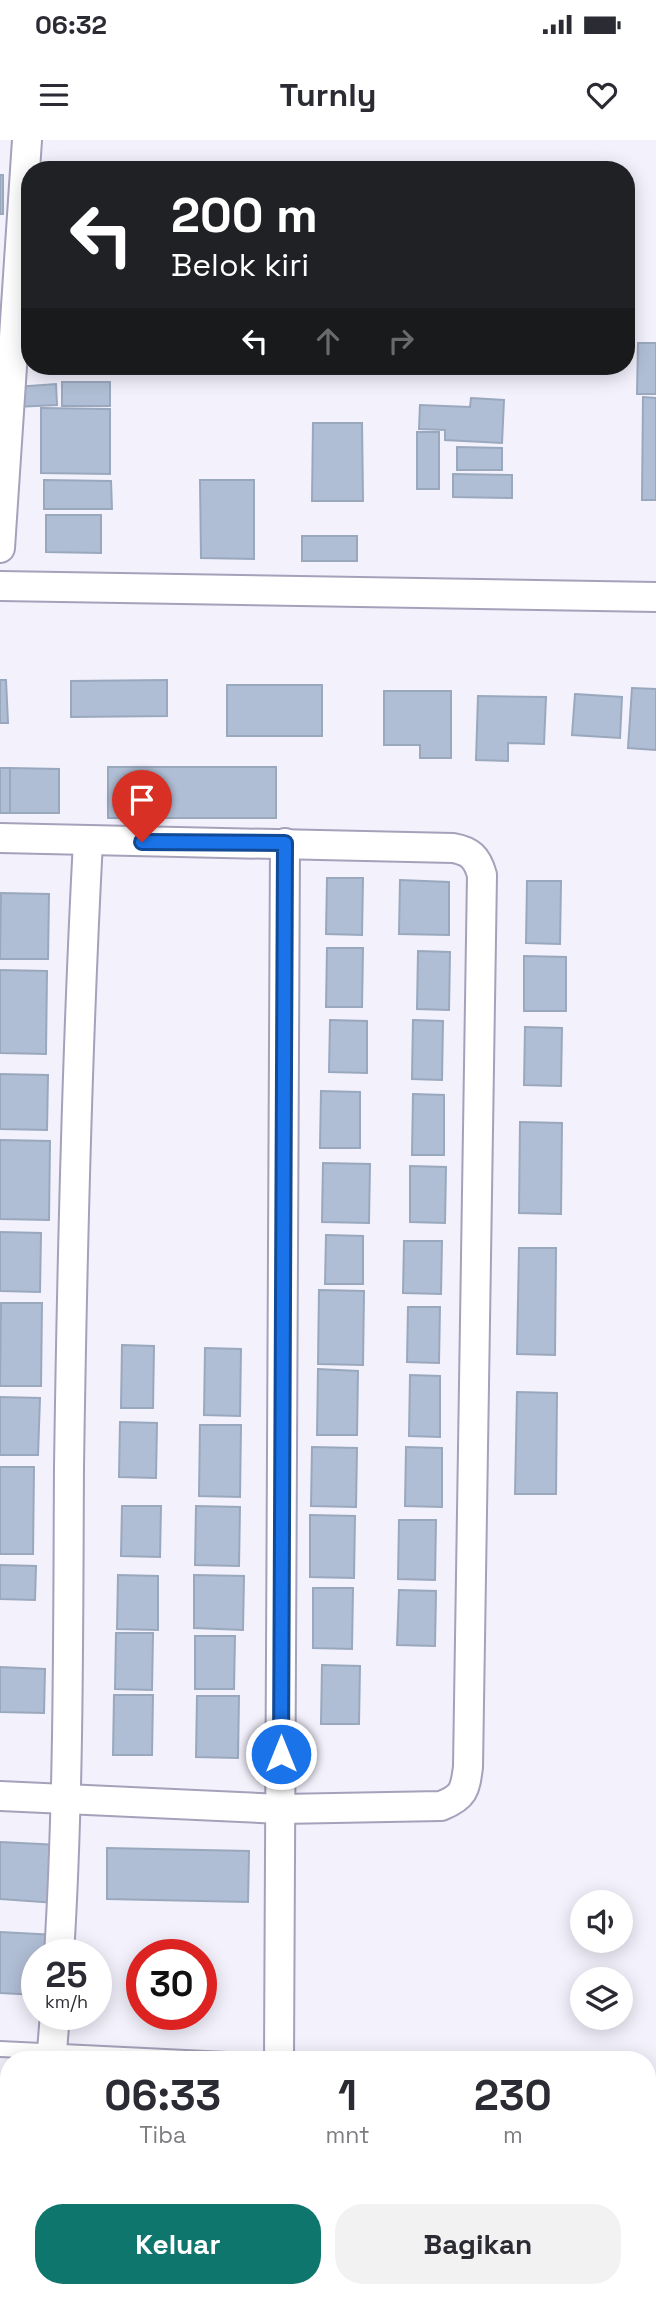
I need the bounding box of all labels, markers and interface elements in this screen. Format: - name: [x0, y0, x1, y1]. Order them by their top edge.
- text: 06:32: [35, 8, 107, 42]
- text: Turnly: [280, 75, 376, 115]
- icon: menu: [35, 76, 73, 114]
- icon: heart: [583, 76, 621, 114]
- text: 200 m: [171, 184, 318, 246]
- icon: left: [56, 189, 147, 280]
- text: Belok kiri: [171, 245, 309, 285]
- icon: left: [236, 322, 274, 360]
- icon: ahead: [309, 322, 347, 360]
- icon: right: [382, 322, 420, 360]
- pin: [112, 770, 172, 842]
- icon: arrive: [123, 781, 161, 819]
- position arrow: [244, 1717, 318, 1791]
- map controls: [570, 1890, 633, 2030]
- button: sound: [570, 1890, 633, 1953]
- speed limit sign: 30: [126, 1939, 217, 2030]
- text: 25: [46, 1953, 87, 1997]
- button: layers: [570, 1967, 633, 2030]
- text: km/h: [45, 1990, 88, 2013]
- text: 06:33: [104, 2069, 221, 2122]
- text: 1: [338, 2069, 357, 2122]
- text: 230: [474, 2069, 552, 2122]
- text: Tiba: [139, 2120, 186, 2150]
- text: mnt: [325, 2120, 370, 2150]
- text: m: [503, 2120, 523, 2150]
- button: Keluar: [35, 2204, 321, 2284]
- button: Bagikan: [335, 2204, 621, 2284]

